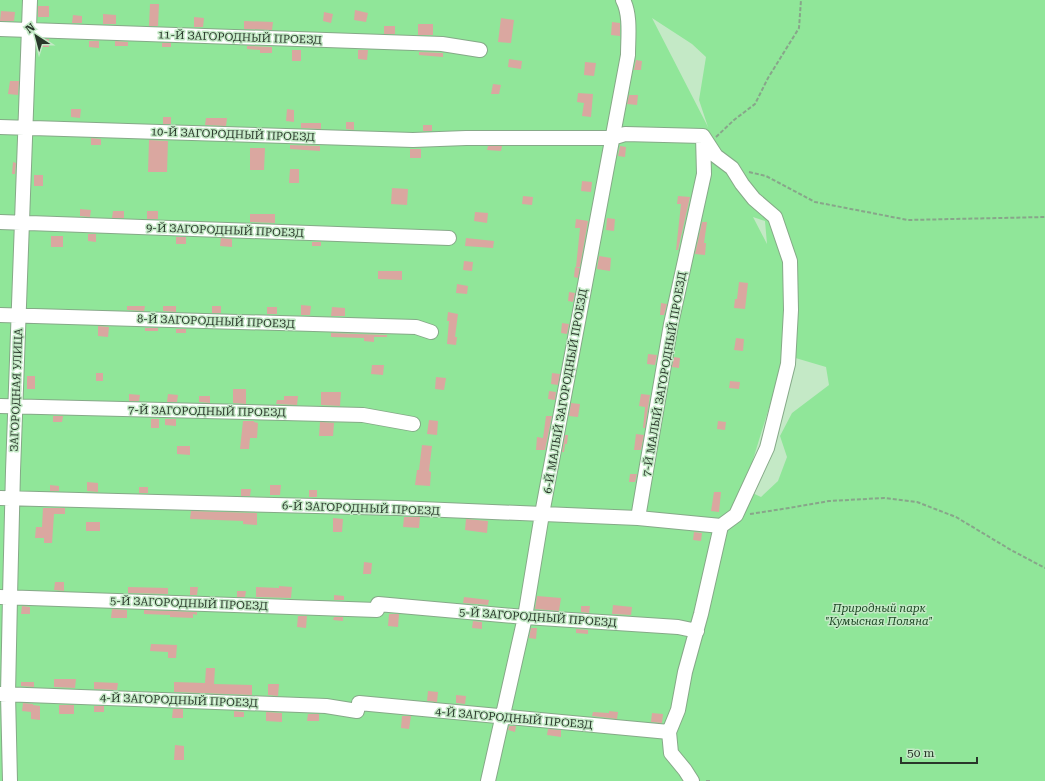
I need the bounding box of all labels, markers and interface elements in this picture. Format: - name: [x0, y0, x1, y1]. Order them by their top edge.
- north arrow: [16, 16, 56, 56]
- text: N: [23, 20, 38, 36]
- street label: 11-Й ЗАГОРОДНЫЙ ПРОЕЗД: [158, 27, 322, 47]
- street label: 10-Й ЗАГОРОДНЫЙ ПРОЕЗД: [151, 124, 315, 144]
- street label: 9-Й ЗАГОРОДНЫЙ ПРОЕЗД: [146, 220, 304, 240]
- street label: 7-Й МАЛЫЙ ЗАГОРОДНЫЙ ПРОЕЗД: [639, 270, 689, 478]
- street label: 6-Й МАЛЫЙ ЗАГОРОДНЫЙ ПРОЕЗД: [540, 287, 590, 495]
- street label: 8-Й ЗАГОРОДНЫЙ ПРОЕЗД: [137, 311, 295, 331]
- street label: ЗАГОРОДНАЯ УЛИЦА: [8, 328, 25, 452]
- street label: 7-Й ЗАГОРОДНЫЙ ПРОЕЗД: [128, 403, 286, 419]
- street label: 6-Й ЗАГОРОДНЫЙ ПРОЕЗД: [282, 498, 440, 518]
- street label: 5-Й ЗАГОРОДНЫЙ ПРОЕЗД: [110, 593, 268, 613]
- park label: Природный парк "Кумысная Поляна": [825, 602, 933, 628]
- street label: 5-Й ЗАГОРОДНЫЙ ПРОЕЗД: [459, 605, 617, 630]
- street label: 4-Й ЗАГОРОДНЫЙ ПРОЕЗД: [100, 690, 258, 710]
- street label: 4-Й ЗАГОРОДНЫЙ ПРОЕЗД: [435, 704, 593, 732]
- scale bar: [901, 739, 977, 765]
- text: 50 m: [907, 746, 934, 760]

